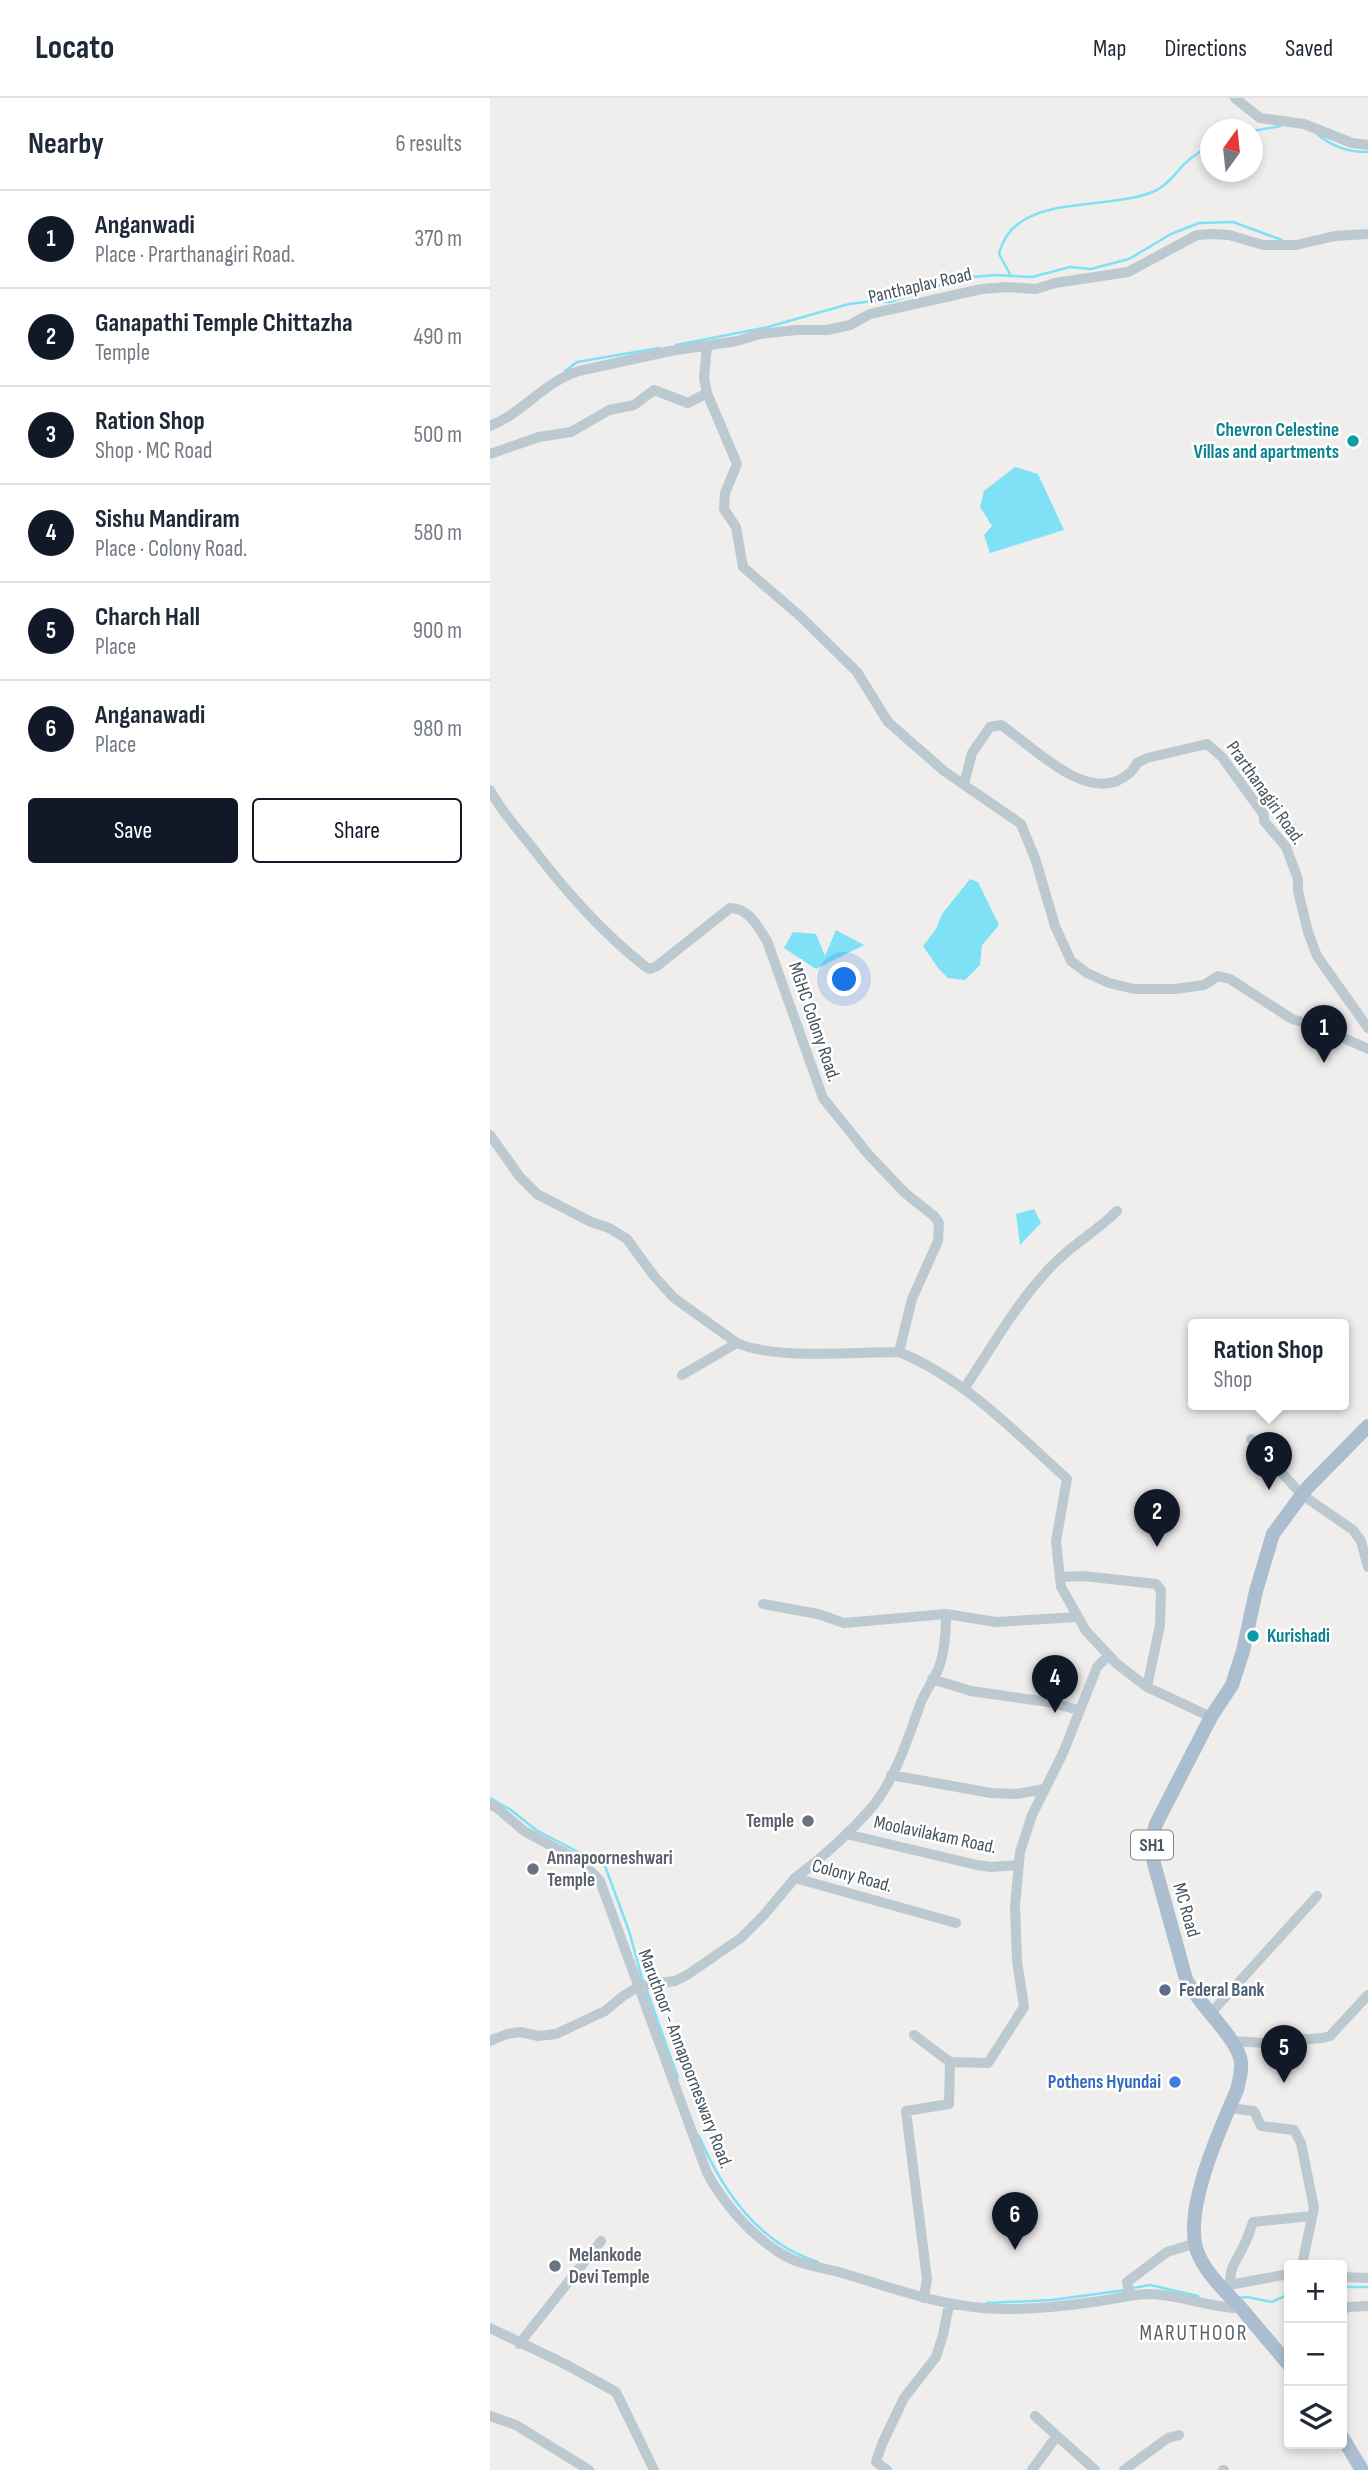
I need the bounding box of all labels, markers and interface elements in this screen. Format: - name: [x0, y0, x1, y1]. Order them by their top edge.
- text: Locato: [35, 28, 114, 68]
- text: Map: [1093, 34, 1126, 63]
- text: Directions: [1164, 34, 1247, 63]
- text: Saved: [1285, 34, 1333, 63]
- north arrow: [1200, 119, 1263, 182]
- text: Nearby: [28, 126, 104, 162]
- text: 6 results: [396, 130, 462, 158]
- text: Anganwadi: [95, 210, 195, 241]
- text: 1: [46, 225, 56, 253]
- text: 370 m: [415, 225, 462, 253]
- text: Place · Prarthanagiri Road.: [95, 241, 295, 269]
- street label: Panthaplav Road: [866, 263, 974, 309]
- text: Ganapathi Temple Chittazha: [95, 308, 353, 339]
- text: 2: [46, 323, 56, 351]
- text: 490 m: [413, 323, 462, 351]
- text: Temple: [95, 339, 150, 367]
- text: Ration Shop: [95, 406, 205, 437]
- place label: Chevron Celestine Villas and apartments: [1194, 419, 1339, 464]
- text: 3: [46, 421, 56, 449]
- text: 500 m: [414, 421, 462, 449]
- marker: Chevron Celestine Villas and apartments: [1345, 433, 1361, 449]
- text: Shop · MC Road: [95, 437, 212, 465]
- text: Sishu Mandiram: [95, 504, 240, 535]
- text: 4: [46, 519, 56, 547]
- text: 580 m: [414, 519, 462, 547]
- text: Place · Colony Road.: [95, 535, 247, 563]
- text: Charch Hall: [95, 602, 200, 633]
- text: 5: [46, 617, 56, 645]
- text: 900 m: [413, 617, 462, 645]
- text: Place: [95, 633, 136, 661]
- text: Anganawadi: [95, 700, 205, 731]
- text: 6: [46, 715, 56, 743]
- text: 980 m: [413, 715, 462, 743]
- text: Place: [95, 731, 136, 759]
- street label: Prarthanagiri Road.: [1221, 737, 1309, 849]
- button: Save: [28, 798, 238, 863]
- button: Share: [252, 798, 462, 863]
- street label: MGHC Colony Road.: [783, 959, 845, 1085]
- your location: [827, 962, 861, 996]
- pin: 1: [1301, 1005, 1347, 1063]
- popup: [1188, 1319, 1349, 1410]
- text: Ration Shop: [1214, 1335, 1323, 1366]
- text: Shop: [1214, 1366, 1252, 1394]
- pin: 3: [1246, 1432, 1292, 1490]
- pin: 2: [1134, 1489, 1180, 1547]
- place label: Kurishadi: [1267, 1625, 1330, 1648]
- marker: Kurishadi: [1245, 1628, 1261, 1644]
- pin: 4: [1032, 1655, 1078, 1713]
- place label: Temple: [746, 1810, 794, 1833]
- street label: Moolavilakam Road.: [872, 1811, 998, 1859]
- marker: Temple: [800, 1813, 816, 1829]
- road number: SH1: [1131, 1830, 1173, 1860]
- place label: Annapoorneshwari Temple: [546, 1847, 673, 1892]
- street label: Colony Road.: [809, 1854, 895, 1898]
- marker: Annapoorneshwari Temple: [525, 1861, 541, 1877]
- street label: MC Road: [1167, 1880, 1205, 1940]
- street label: Maruthoor - Annapoorneswary Road.: [633, 1946, 737, 2172]
- place label: Federal Bank: [1179, 1979, 1265, 2002]
- marker: Federal Bank: [1157, 1982, 1173, 1998]
- pin: 5: [1261, 2025, 1307, 2083]
- place label: Pothens Hyundai: [1048, 2071, 1161, 2094]
- marker: Pothens Hyundai: [1167, 2074, 1183, 2090]
- pin: 6: [992, 2192, 1038, 2250]
- place label: Melankode Devi Temple: [569, 2244, 650, 2289]
- marker: Melankode Devi Temple: [547, 2258, 563, 2274]
- map controls: [1284, 2260, 1347, 2449]
- button: +: [1284, 2260, 1347, 2323]
- district label: MARUTHOOR: [1139, 2321, 1249, 2346]
- button: −: [1284, 2323, 1347, 2386]
- button: layers: [1284, 2386, 1347, 2449]

